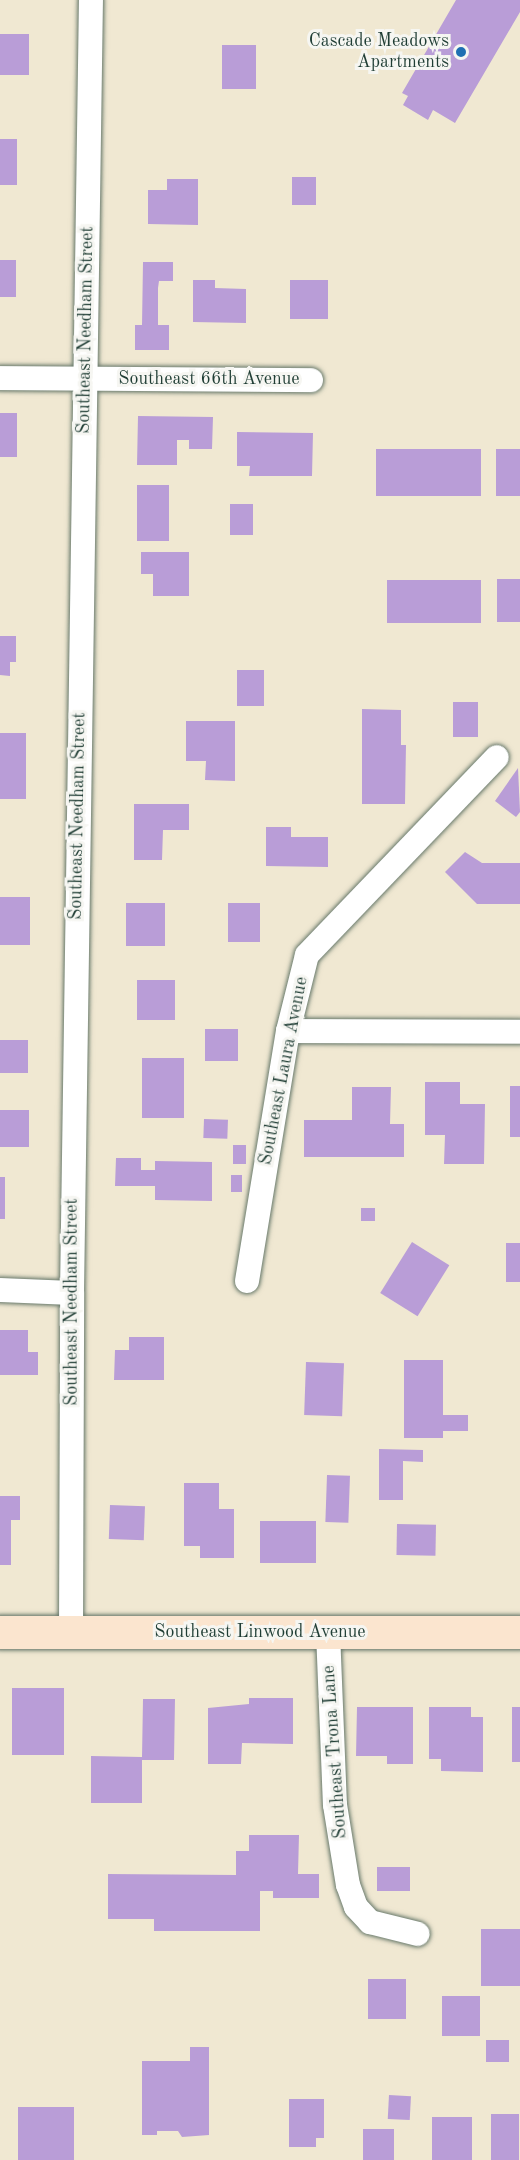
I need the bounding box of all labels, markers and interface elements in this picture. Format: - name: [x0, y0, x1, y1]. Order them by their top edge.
- place label: Cascade Meadows Apartments: [309, 31, 449, 74]
- marker: Cascade Meadows Apartments: [454, 45, 468, 59]
- street label: Southeast Needham Street: [73, 226, 99, 434]
- street label: Southeast 66th Avenue: [118, 368, 300, 390]
- street label: Southeast Needham Street: [65, 712, 91, 920]
- street label: Southeast Laura Avenue: [255, 975, 313, 1167]
- street label: Southeast Needham Street: [61, 1198, 83, 1406]
- street label: Southeast Linwood Avenue: [154, 1621, 366, 1643]
- street label: Southeast Trona Lane: [318, 1665, 352, 1839]

